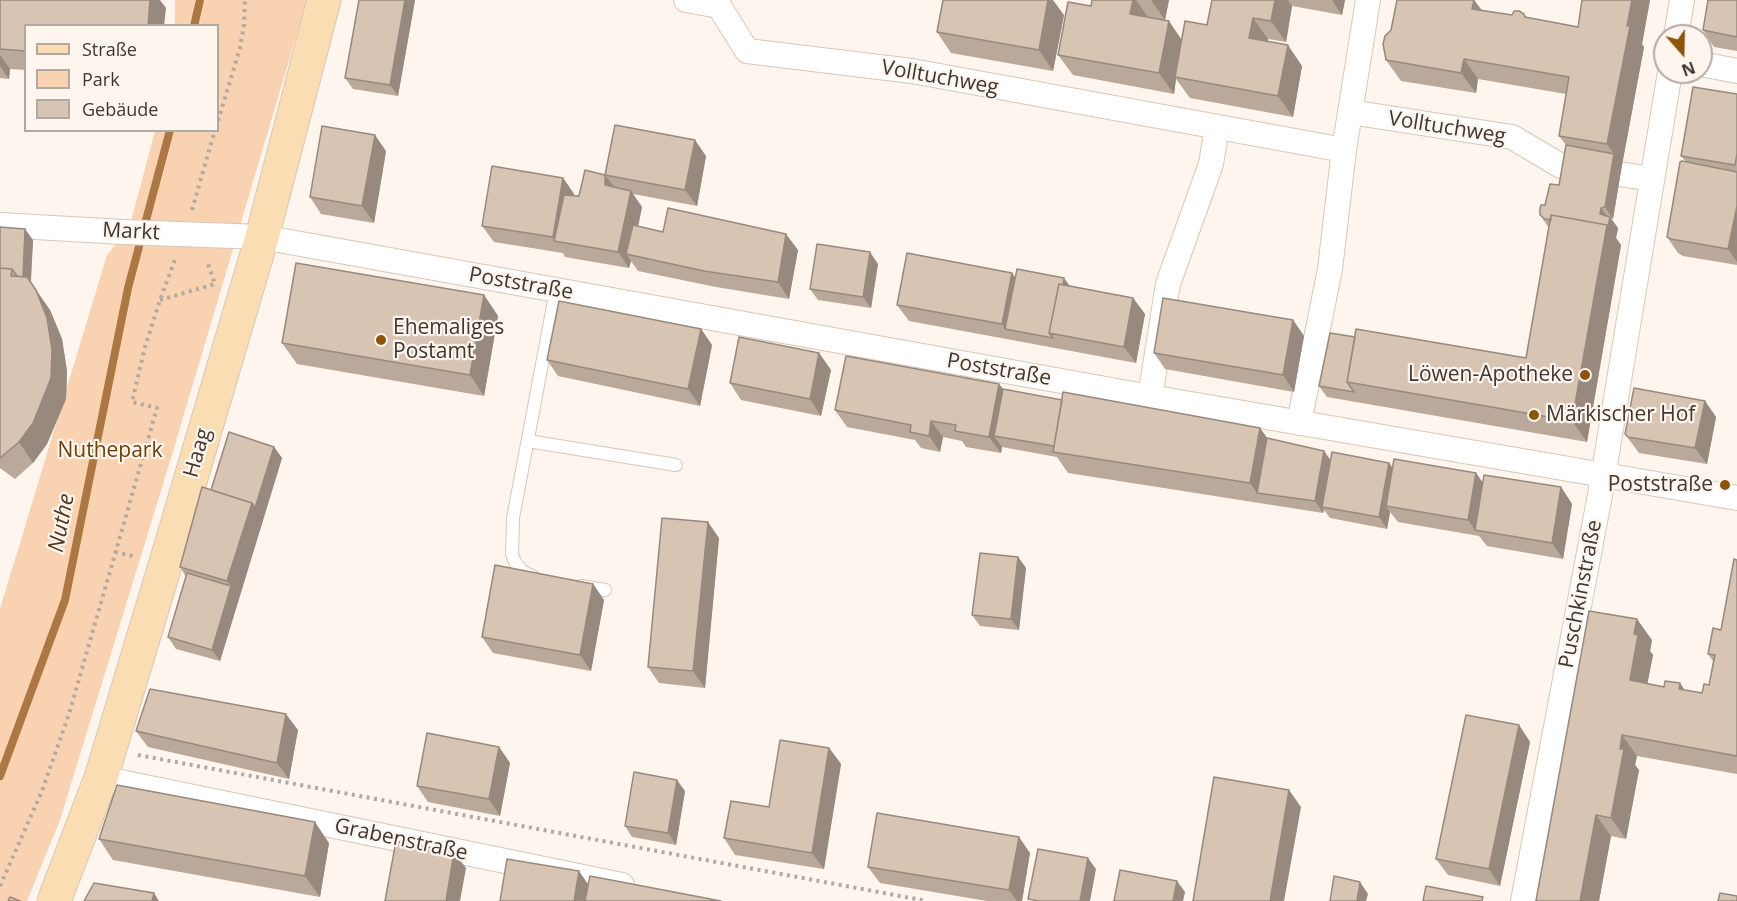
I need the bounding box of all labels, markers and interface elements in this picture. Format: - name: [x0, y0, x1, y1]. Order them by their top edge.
- legend: [24, 24, 219, 132]
- north arrow: [1653, 24, 1713, 84]
- text: Straße: [82, 37, 137, 61]
- street label: Volltuchweg: [879, 55, 1001, 101]
- text: N: [1679, 56, 1698, 82]
- text: Park: [82, 67, 120, 91]
- text: Gebäude: [82, 97, 158, 121]
- street label: Volltuchweg: [1386, 106, 1508, 150]
- street label: Markt: [102, 218, 160, 246]
- street label: Poststraße: [467, 262, 575, 306]
- place label: Ehemaliges Postamt: [393, 315, 504, 365]
- marker: Ehemaliges Postamt: [374, 333, 388, 347]
- street label: Poststraße: [945, 348, 1053, 392]
- place label: Löwen-Apotheke: [1408, 362, 1573, 388]
- marker: Löwen-Apotheke: [1578, 368, 1592, 382]
- place label: Märkischer Hof: [1546, 402, 1695, 428]
- marker: Märkischer Hof: [1527, 408, 1541, 422]
- street label: Haag: [179, 425, 217, 481]
- park label: Nuthepark: [58, 438, 162, 464]
- place label: Poststraße: [1608, 472, 1713, 498]
- marker: Poststraße: [1718, 478, 1732, 492]
- water label: Nuthe: [43, 492, 81, 554]
- street label: Puschkinstraße: [1554, 518, 1608, 670]
- street label: Grabenstraße: [332, 814, 470, 866]

